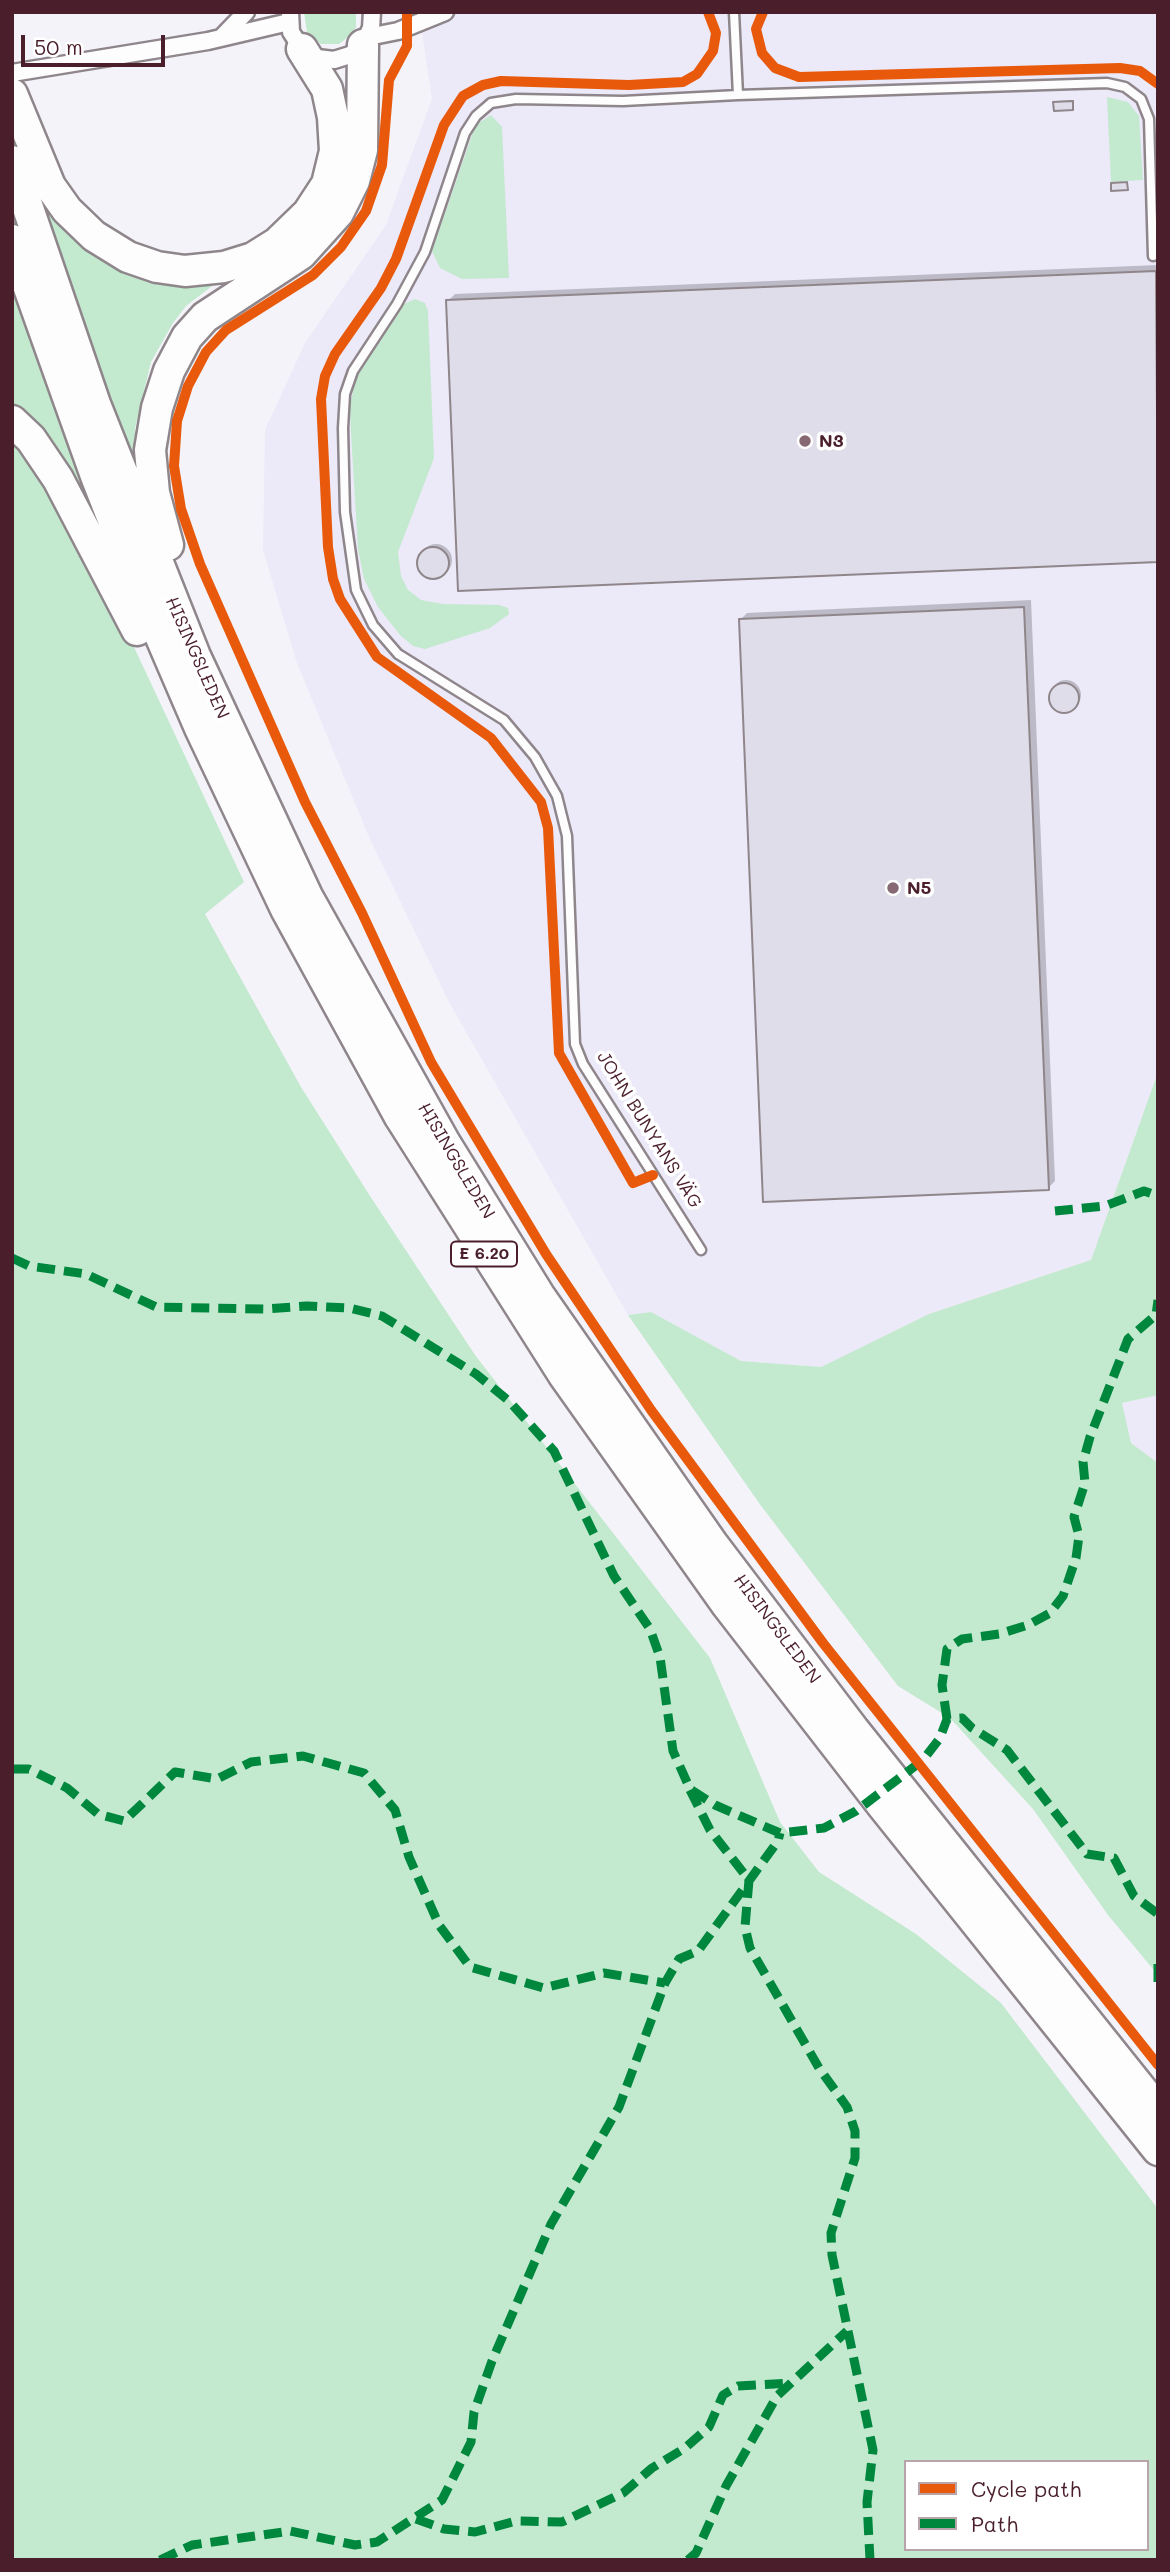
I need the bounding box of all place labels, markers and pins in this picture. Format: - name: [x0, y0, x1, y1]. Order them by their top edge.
- place label: N3: [819, 430, 843, 452]
- marker: N3: [797, 433, 813, 449]
- place label: N5: [907, 877, 931, 899]
- marker: N5: [885, 880, 901, 896]

